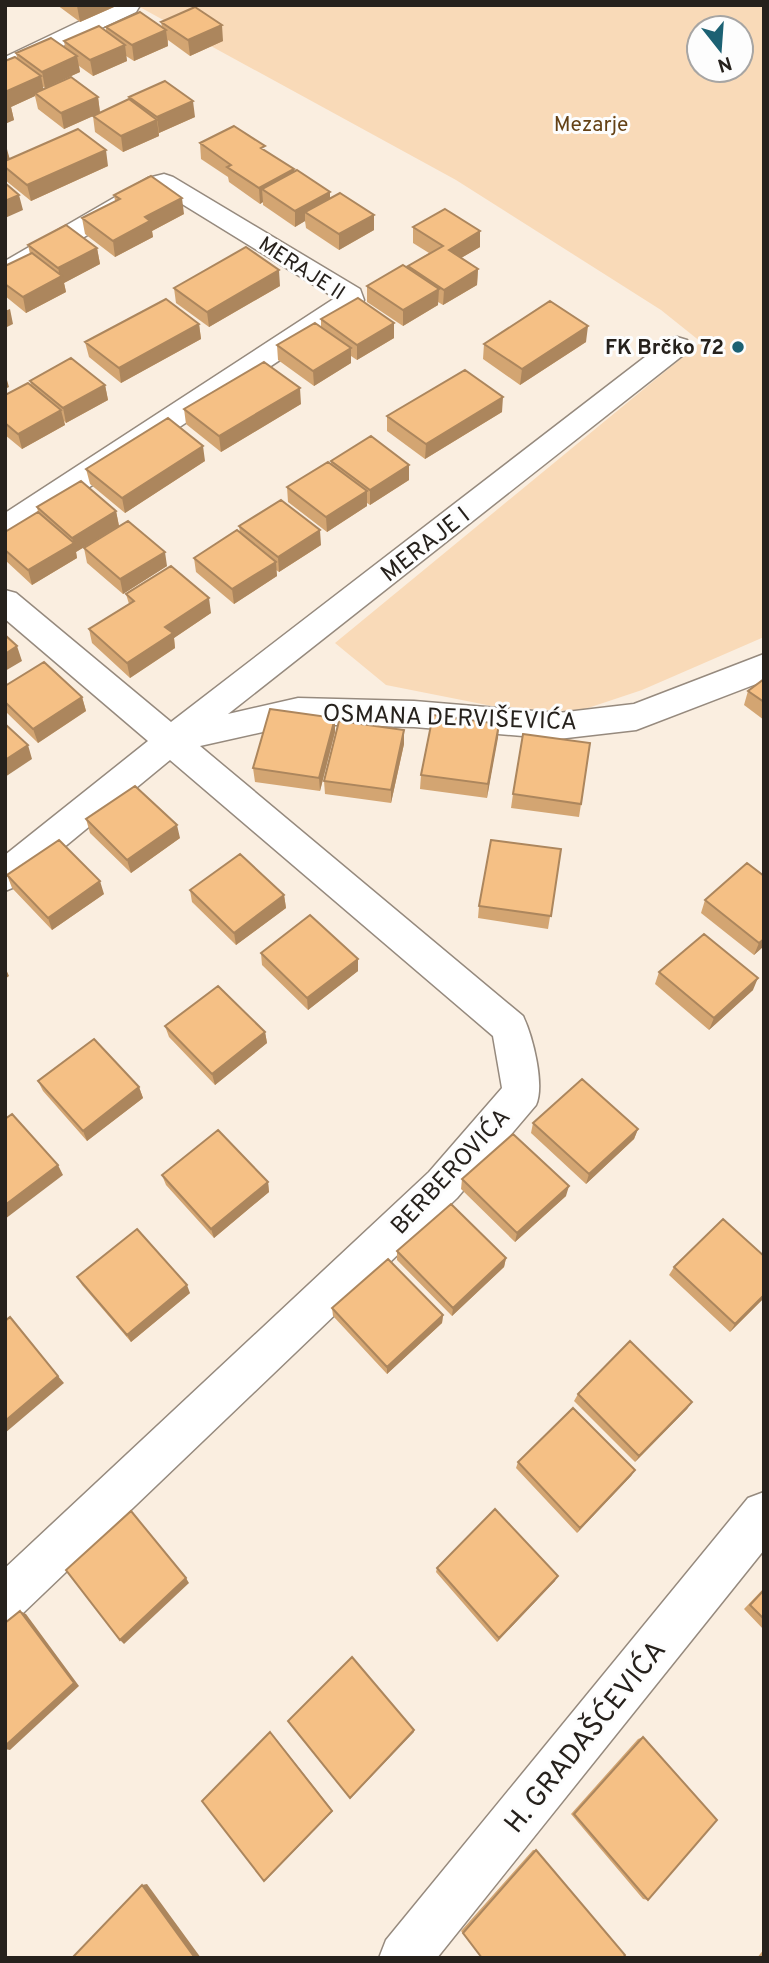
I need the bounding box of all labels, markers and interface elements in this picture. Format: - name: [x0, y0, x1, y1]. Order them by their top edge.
- north arrow: [685, 14, 755, 84]
- text: N: [714, 50, 734, 77]
- park label: Mezarje: [554, 112, 628, 139]
- street label: MERAJE II: [253, 231, 350, 307]
- place label: FK Brčko 72: [605, 335, 724, 362]
- marker: FK Brčko 72: [730, 339, 746, 355]
- street label: MERAJE I: [376, 501, 477, 590]
- street label: OSMANA DERVIŠEVIĆA: [322, 698, 578, 738]
- street label: BERBEROVIĆA: [384, 1102, 518, 1242]
- street label: H. GRADAŠĆEVIĆA: [496, 1633, 675, 1842]

